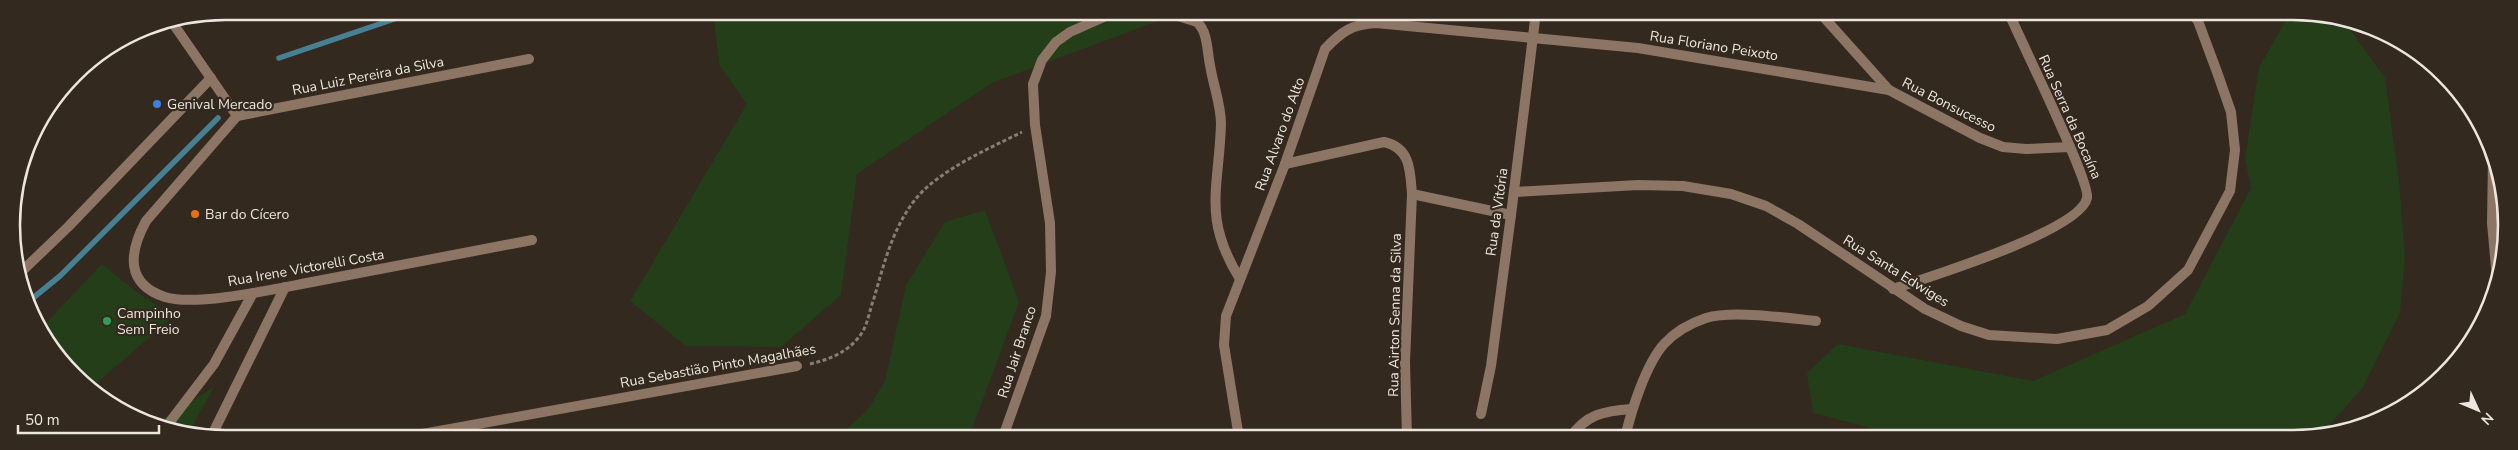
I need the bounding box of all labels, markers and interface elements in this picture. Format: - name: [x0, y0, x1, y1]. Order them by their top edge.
- street label: Rua Floriano Peixoto: [1649, 26, 1780, 66]
- street label: Rua Luiz Pereira da Silva: [291, 52, 445, 100]
- street label: Rua Serra da Bocaína: [2034, 52, 2106, 182]
- street label: Rua Bonsucesso: [1899, 73, 1999, 137]
- street label: Rua Alvaro do Alto: [1251, 74, 1309, 193]
- place label: Genival Mercado: [167, 95, 272, 114]
- marker: Genival Mercado: [151, 98, 163, 110]
- street label: Rua da Vitória: [1481, 167, 1513, 257]
- place label: Bar do Cícero: [205, 205, 289, 224]
- marker: Bar do Cícero: [189, 208, 201, 220]
- street label: Rua Santa Edwiges: [1839, 231, 1953, 311]
- street label: Rua Airton Senna da Silva: [1384, 233, 1406, 397]
- street label: Rua Irene Victorelli Costa: [226, 245, 386, 291]
- street label: Rua Jair Branco: [993, 303, 1041, 401]
- place label: Campinho Sem Freio: [117, 304, 181, 339]
- marker: Campinho Sem Freio: [101, 315, 113, 327]
- street label: Rua Sebastião Pinto Magalhães: [619, 339, 818, 393]
- north arrow: [2453, 385, 2503, 435]
- scale bar: [18, 402, 159, 434]
- text: N: [2477, 408, 2497, 429]
- text: 50 m: [25, 410, 60, 430]

